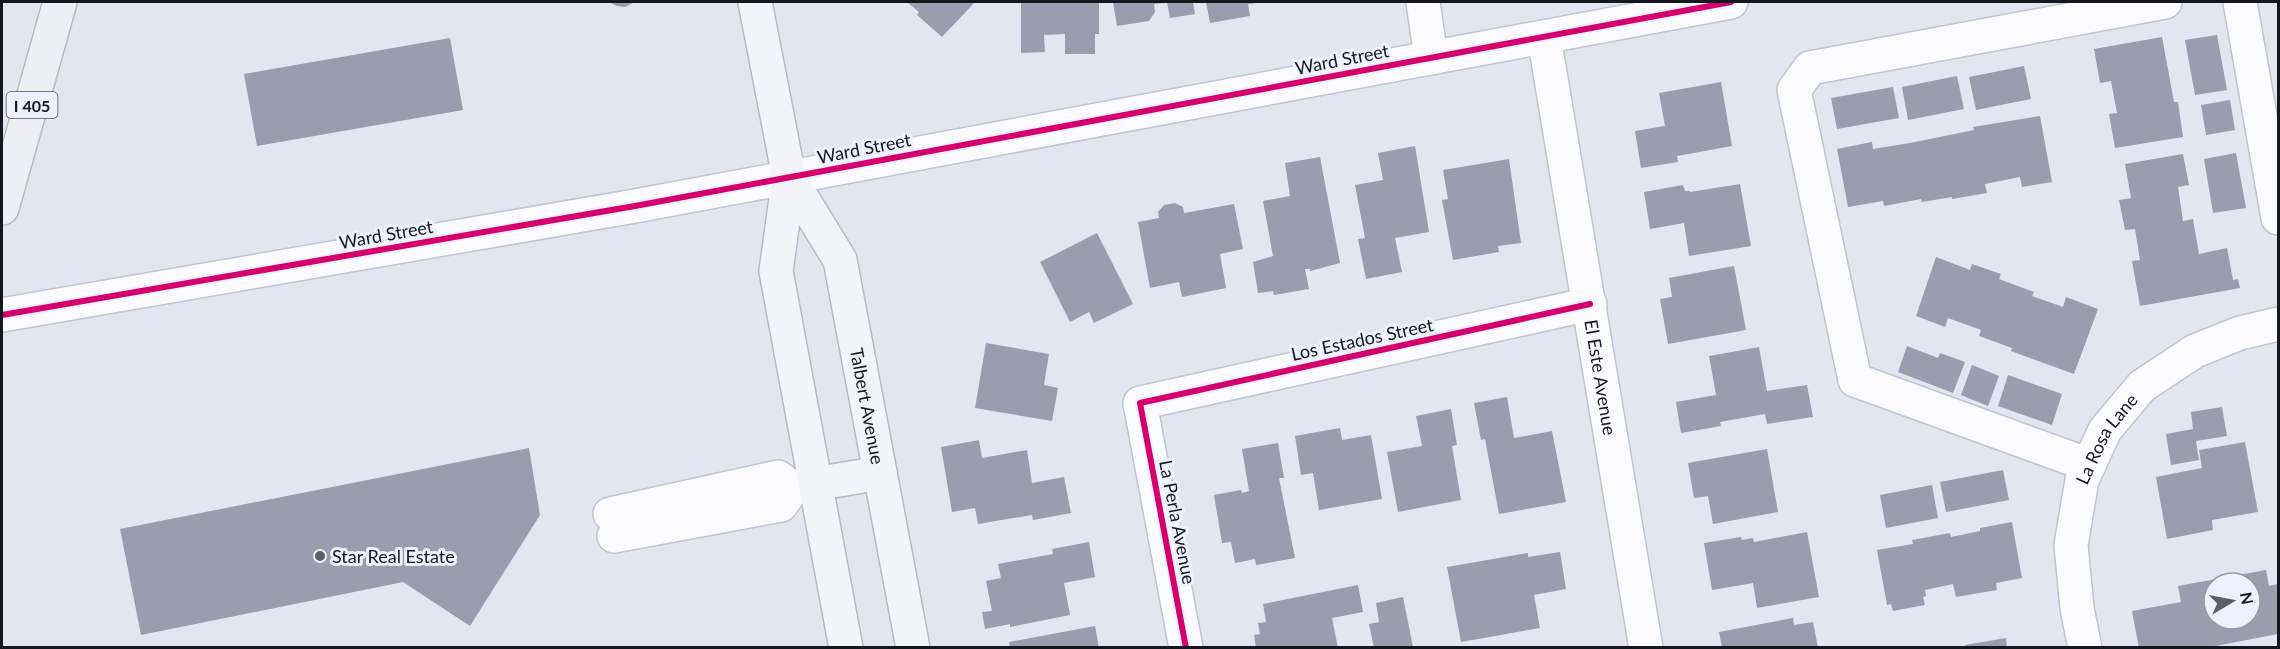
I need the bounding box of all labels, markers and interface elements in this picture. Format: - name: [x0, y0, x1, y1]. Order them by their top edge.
- street label: Ward Street: [1293, 39, 1391, 79]
- road number: I 405: [6, 92, 57, 118]
- street label: Ward Street: [815, 128, 913, 168]
- street label: Ward Street: [337, 215, 435, 253]
- street label: Los Estados Street: [1289, 313, 1436, 365]
- street label: El Este Avenue: [1580, 318, 1621, 437]
- street label: Talbert Avenue: [846, 346, 889, 466]
- street label: La Rosa Lane: [2071, 389, 2142, 488]
- street label: La Perla Avenue: [1155, 458, 1201, 586]
- place label: Star Real Estate: [332, 545, 455, 567]
- marker: Star Real Estate: [313, 549, 327, 563]
- north arrow: [2202, 571, 2262, 631]
- text: N: [2237, 591, 2258, 606]

